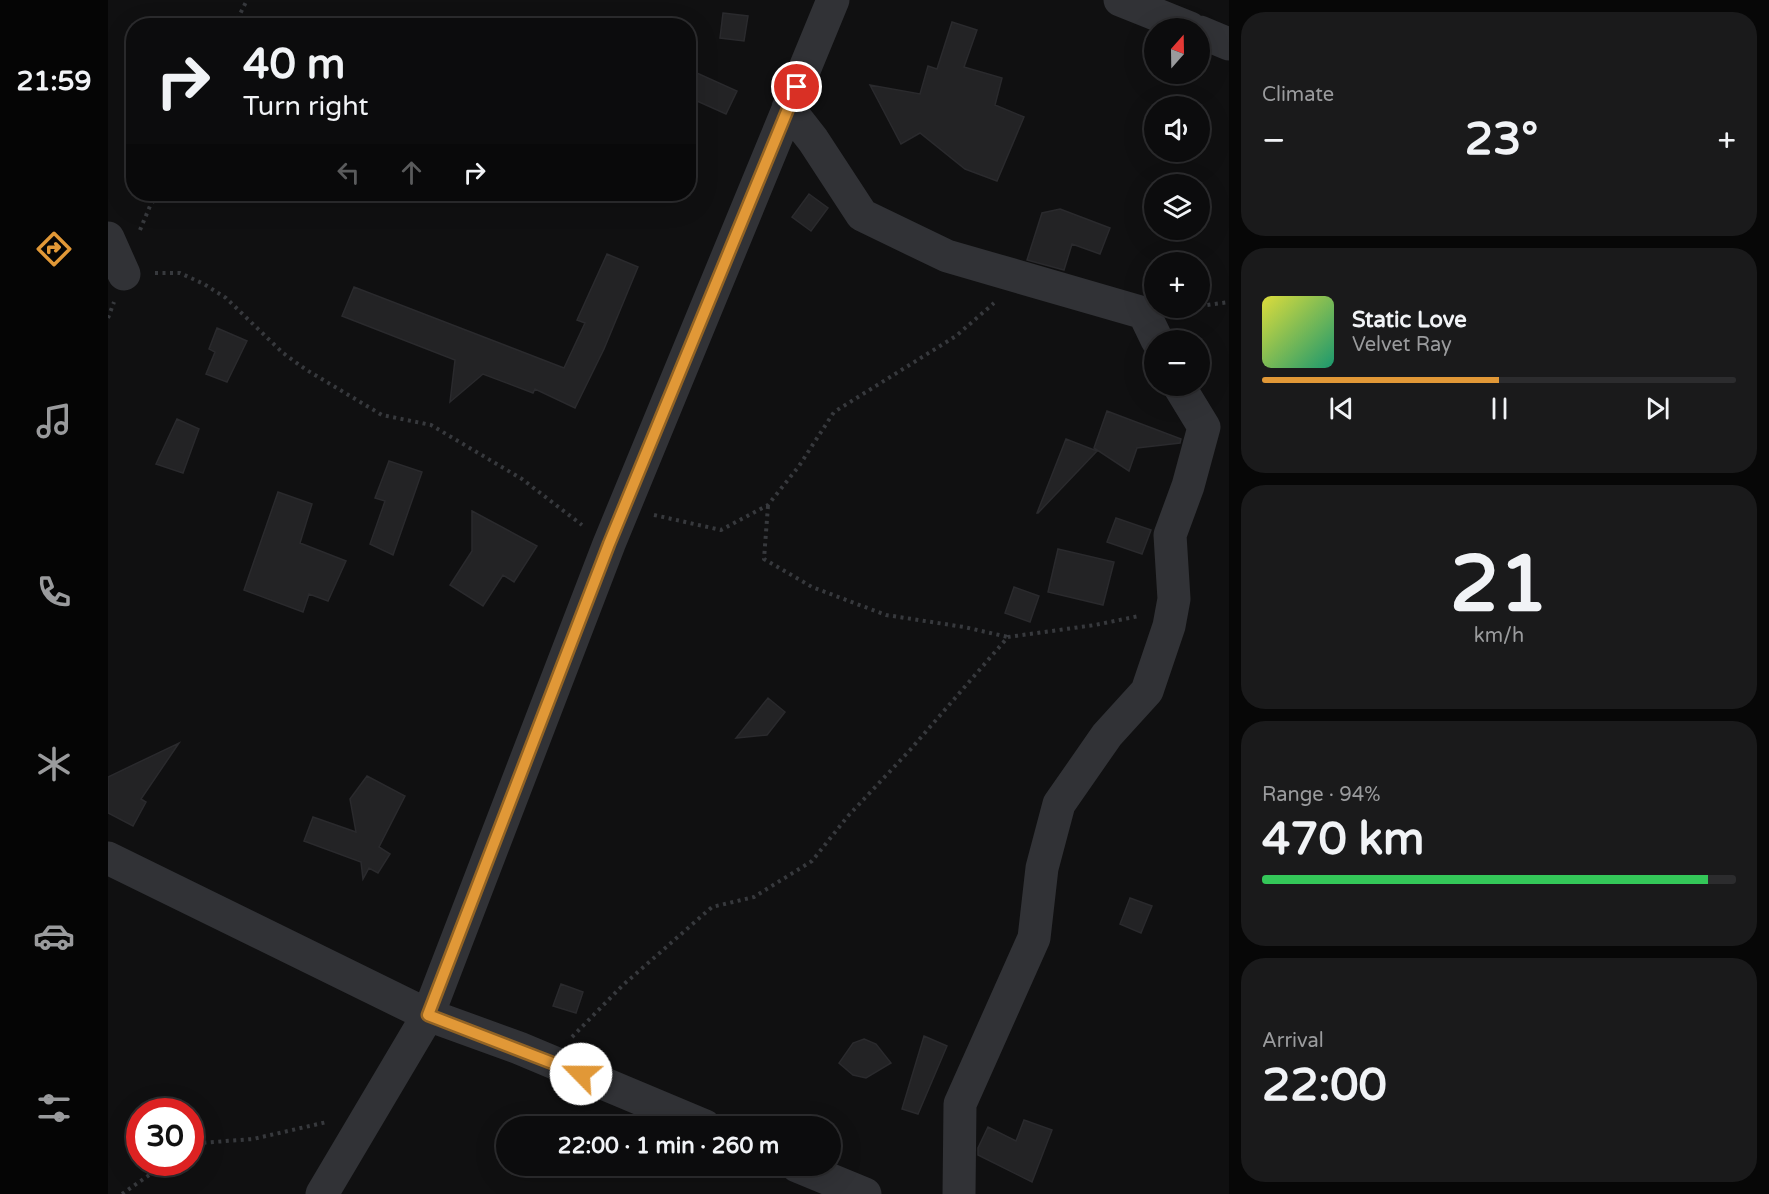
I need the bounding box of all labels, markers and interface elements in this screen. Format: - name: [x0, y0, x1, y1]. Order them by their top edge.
- north arrow: [1144, 18, 1210, 84]
- map controls: [1144, 18, 1210, 396]
- text: 40 m: [243, 39, 345, 90]
- icon: right: [144, 42, 222, 120]
- pin: [771, 61, 822, 112]
- text: 21:59: [17, 65, 91, 98]
- icon: arrive: [780, 70, 813, 103]
- text: Climate: [1262, 83, 1334, 107]
- text: Turn right: [243, 90, 369, 123]
- button: sound: [1144, 96, 1210, 162]
- text: 23°: [1465, 113, 1538, 167]
- text: −: [1262, 121, 1286, 160]
- text: +: [1717, 121, 1736, 160]
- icon: left: [332, 156, 365, 189]
- icon: ahead: [395, 156, 428, 189]
- icon: right: [458, 156, 491, 189]
- button: layers: [1144, 174, 1210, 240]
- icon: directions: [33, 228, 75, 270]
- button: +: [1144, 252, 1210, 318]
- text: Static Love: [1352, 307, 1467, 333]
- button: −: [1144, 330, 1210, 396]
- text: Velvet Ray: [1352, 333, 1452, 357]
- icon: previous: [1325, 392, 1358, 425]
- icon: pause: [1483, 392, 1516, 425]
- icon: next: [1641, 392, 1674, 425]
- icon: music: [33, 400, 75, 442]
- text: 21: [1450, 538, 1548, 632]
- icon: phone: [33, 571, 75, 613]
- text: km/h: [1474, 624, 1524, 648]
- icon: climate: [33, 743, 75, 785]
- text: Range · 94%: [1262, 783, 1381, 807]
- text: 470 km: [1262, 813, 1424, 867]
- icon: car: [33, 915, 75, 957]
- text: Arrival: [1262, 1029, 1324, 1053]
- position arrow: [549, 1042, 613, 1106]
- text: 22:00: [1262, 1059, 1387, 1113]
- icon: filters: [33, 1087, 75, 1129]
- speed limit sign: 30: [126, 1098, 204, 1176]
- text: 22:00 · 1 min · 260 m: [558, 1133, 779, 1159]

